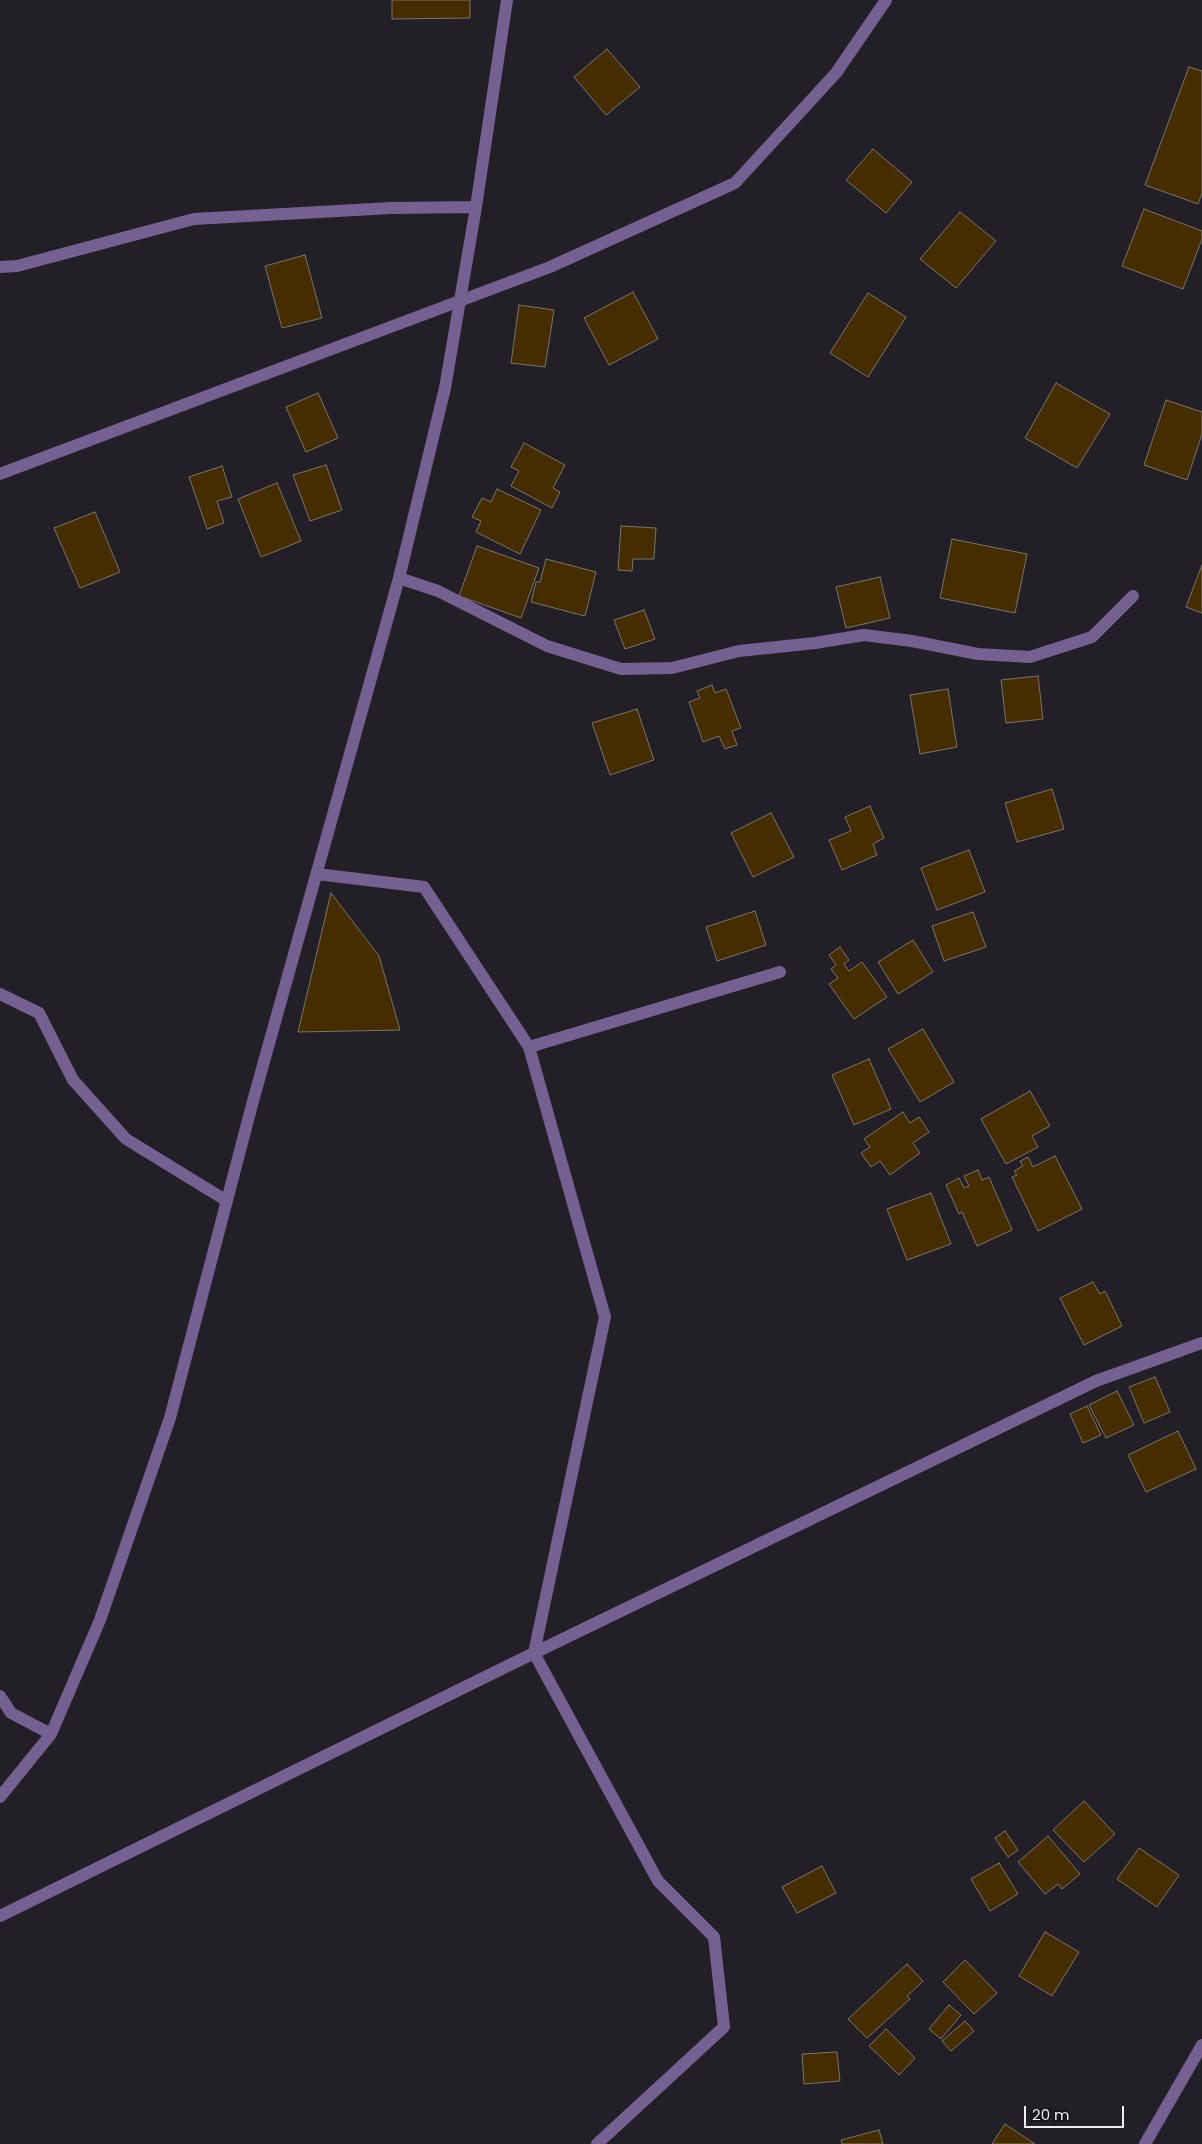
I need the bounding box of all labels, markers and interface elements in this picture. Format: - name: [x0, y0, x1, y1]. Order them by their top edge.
- scale bar: [1027, 2096, 1127, 2128]
- text: 20 m: [1032, 2104, 1070, 2125]

